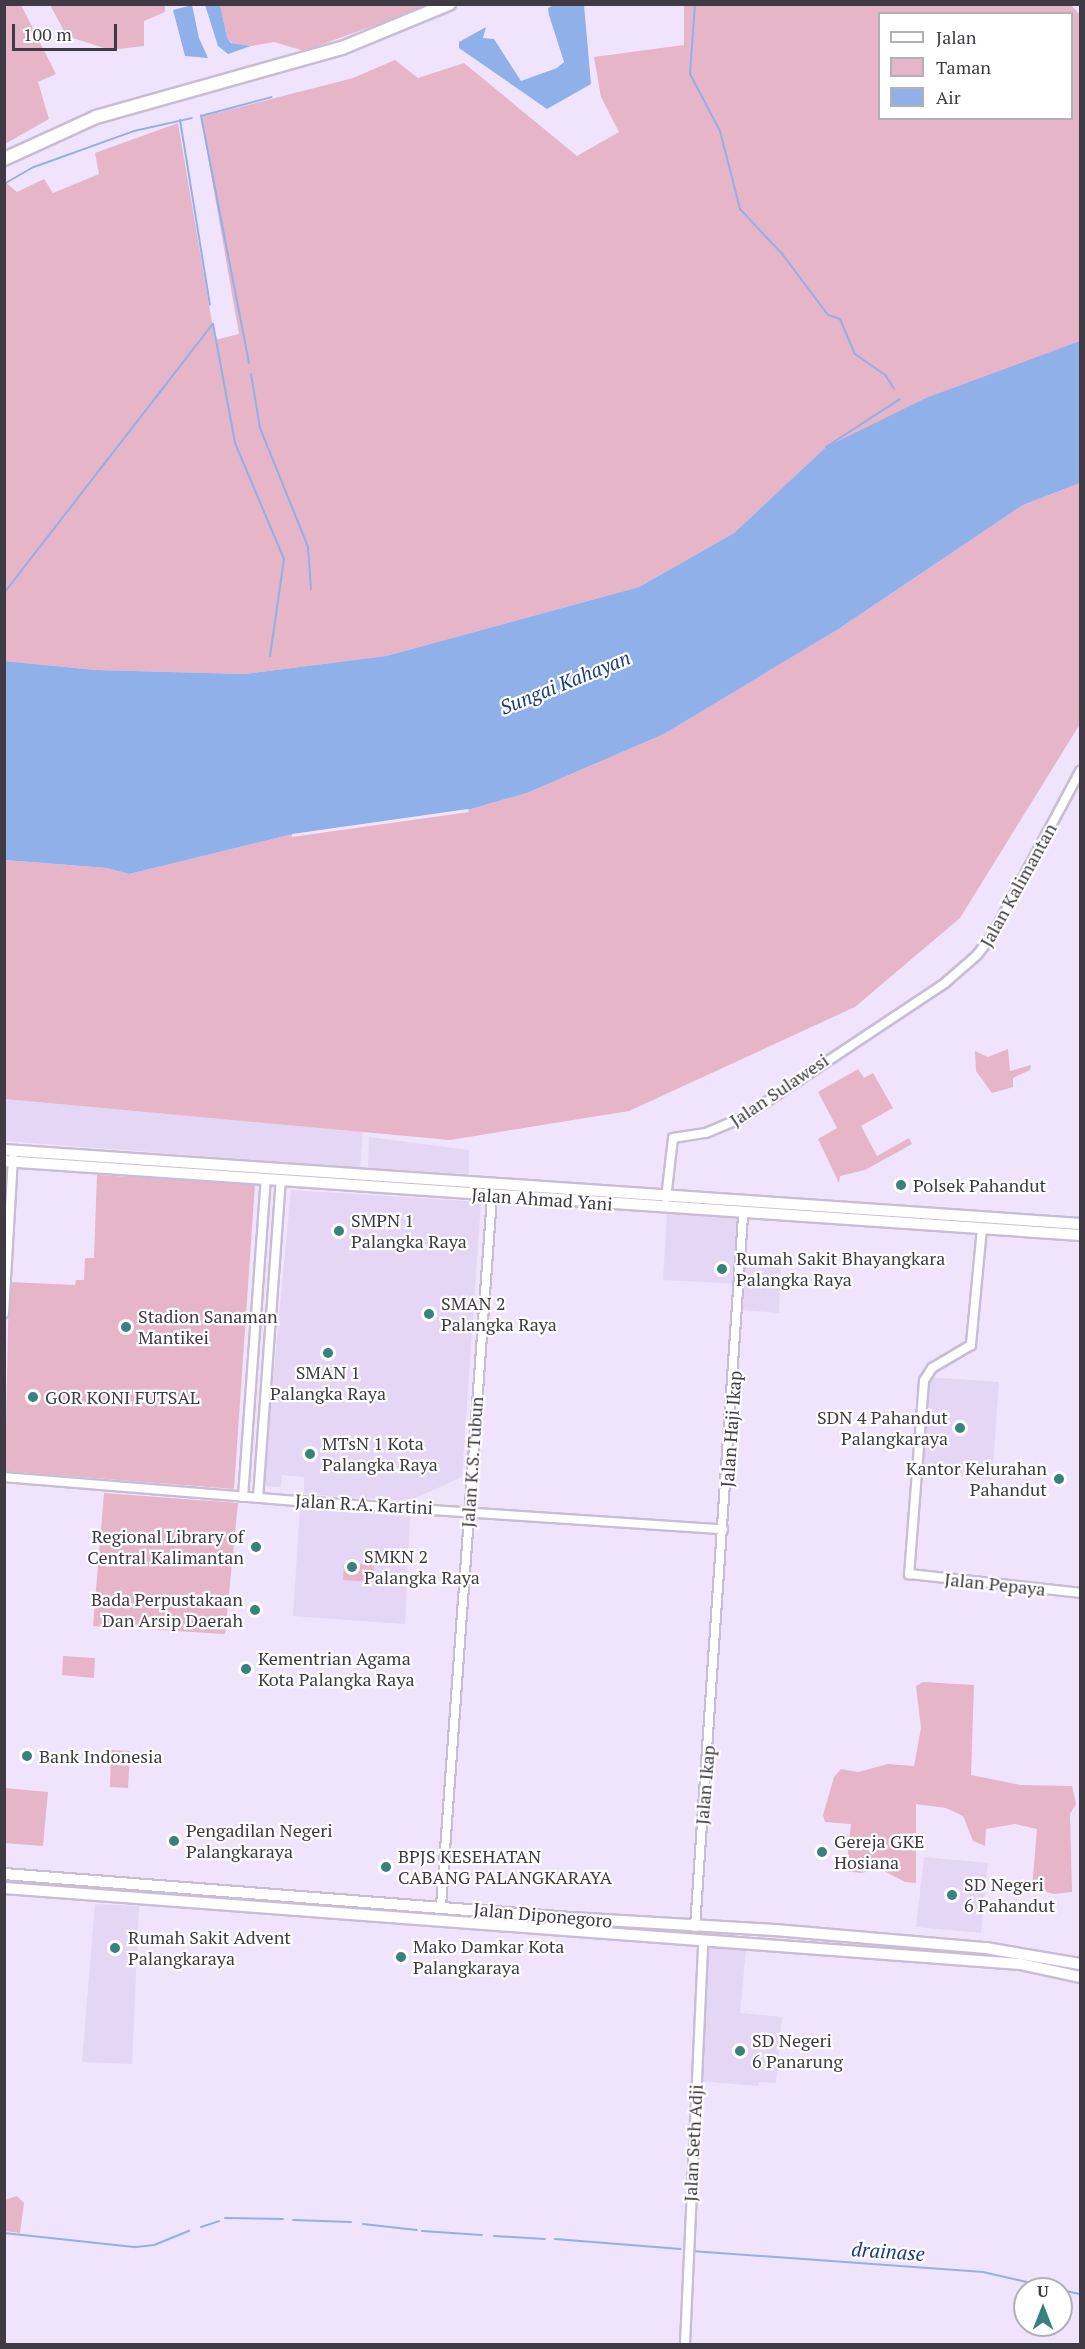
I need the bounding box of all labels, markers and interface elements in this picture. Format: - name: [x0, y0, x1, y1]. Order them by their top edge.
- scale bar: [15, 12, 120, 50]
- legend: [878, 12, 1073, 120]
- text: 100 m: [23, 22, 72, 46]
- text: Jalan: [936, 25, 976, 49]
- text: Taman: [936, 55, 991, 79]
- text: Air: [936, 85, 961, 109]
- water label: Sungai Kahayan: [496, 645, 634, 719]
- street label: Jalan Kalimantan: [975, 819, 1061, 951]
- street label: Jalan Sulawesi: [726, 1049, 832, 1131]
- place label: Polsek Pahandut: [913, 1174, 1046, 1196]
- marker: Polsek Pahandut: [894, 1178, 908, 1192]
- street label: Jalan Ahmad Yani: [470, 1183, 614, 1215]
- place label: SMPN 1 Palangka Raya: [351, 1210, 467, 1252]
- marker: SMPN 1 Palangka Raya: [332, 1224, 346, 1238]
- place label: Rumah Sakit Bhayangkara Palangka Raya: [736, 1248, 945, 1290]
- marker: Rumah Sakit Bhayangkara Palangka Raya: [713, 1260, 731, 1278]
- place label: SMAN 2 Palangka Raya: [441, 1293, 557, 1336]
- place label: Stadion Sanaman Mantikei: [138, 1306, 278, 1348]
- marker: SMAN 2 Palangka Raya: [422, 1307, 436, 1321]
- marker: Stadion Sanaman Mantikei: [119, 1320, 133, 1334]
- marker: SMAN 1 Palangka Raya: [321, 1346, 335, 1360]
- place label: SMAN 1 Palangka Raya: [270, 1362, 386, 1404]
- street label: Jalan Haji Ikap: [716, 1370, 746, 1488]
- place label: GOR KONI FUTSAL: [45, 1386, 200, 1408]
- marker: GOR KONI FUTSAL: [26, 1390, 40, 1404]
- street label: Jalan K.S. Tubun: [457, 1395, 487, 1529]
- place label: SDN 4 Pahandut Palangkaraya: [817, 1407, 948, 1450]
- marker: SDN 4 Pahandut Palangkaraya: [953, 1421, 967, 1435]
- place label: MTsN 1 Kota Palangka Raya: [322, 1433, 438, 1476]
- marker: MTsN 1 Kota Palangka Raya: [303, 1447, 317, 1461]
- place label: Kantor Kelurahan Pahandut: [906, 1458, 1047, 1500]
- marker: Kantor Kelurahan Pahandut: [1052, 1472, 1066, 1486]
- street label: Jalan R.A. Kartini: [294, 1490, 434, 1518]
- place label: Regional Library of Central Kalimantan: [87, 1526, 244, 1568]
- marker: Regional Library of Central Kalimantan: [249, 1540, 263, 1554]
- place label: SMKN 2 Palangka Raya: [364, 1546, 480, 1588]
- marker: SMKN 2 Palangka Raya: [345, 1560, 359, 1574]
- street label: Jalan Pepaya: [943, 1568, 1047, 1600]
- place label: Bada Perpustakaan Dan Arsip Daerah: [91, 1589, 243, 1632]
- marker: Bada Perpustakaan Dan Arsip Daerah: [248, 1603, 262, 1617]
- place label: Kementrian Agama Kota Palangka Raya: [258, 1648, 415, 1690]
- marker: Kementrian Agama Kota Palangka Raya: [239, 1662, 253, 1676]
- street label: Jalan Ikap: [691, 1744, 719, 1826]
- place label: Bank Indonesia: [39, 1745, 163, 1767]
- marker: Bank Indonesia: [20, 1749, 34, 1763]
- place label: Pengadilan Negeri Palangkaraya: [186, 1820, 333, 1862]
- place label: Gereja GKE Hosiana: [834, 1831, 925, 1874]
- marker: Pengadilan Negeri Palangkaraya: [167, 1834, 181, 1848]
- marker: Gereja GKE Hosiana: [815, 1845, 829, 1859]
- place label: BPJS KESEHATAN CABANG PALANGKARAYA: [398, 1846, 612, 1888]
- marker: BPJS KESEHATAN CABANG PALANGKARAYA: [379, 1860, 393, 1874]
- place label: SD Negeri 6 Pahandut: [964, 1874, 1055, 1916]
- marker: SD Negeri 6 Pahandut: [945, 1888, 959, 1902]
- street label: Jalan Diponegoro: [473, 1898, 613, 1932]
- place label: Rumah Sakit Advent Palangkaraya: [128, 1927, 291, 1970]
- place label: Mako Damkar Kota Palangkaraya: [413, 1936, 564, 1978]
- marker: Rumah Sakit Advent Palangkaraya: [106, 1939, 124, 1957]
- marker: Mako Damkar Kota Palangkaraya: [394, 1950, 408, 1964]
- place label: SD Negeri 6 Panarung: [752, 2030, 843, 2072]
- marker: SD Negeri 6 Panarung: [733, 2044, 747, 2058]
- street label: Jalan Seth Adji: [679, 2084, 707, 2202]
- water label: drainase: [850, 2236, 926, 2266]
- north arrow: [1013, 2277, 1073, 2337]
- text: U: [1037, 2280, 1049, 2302]

